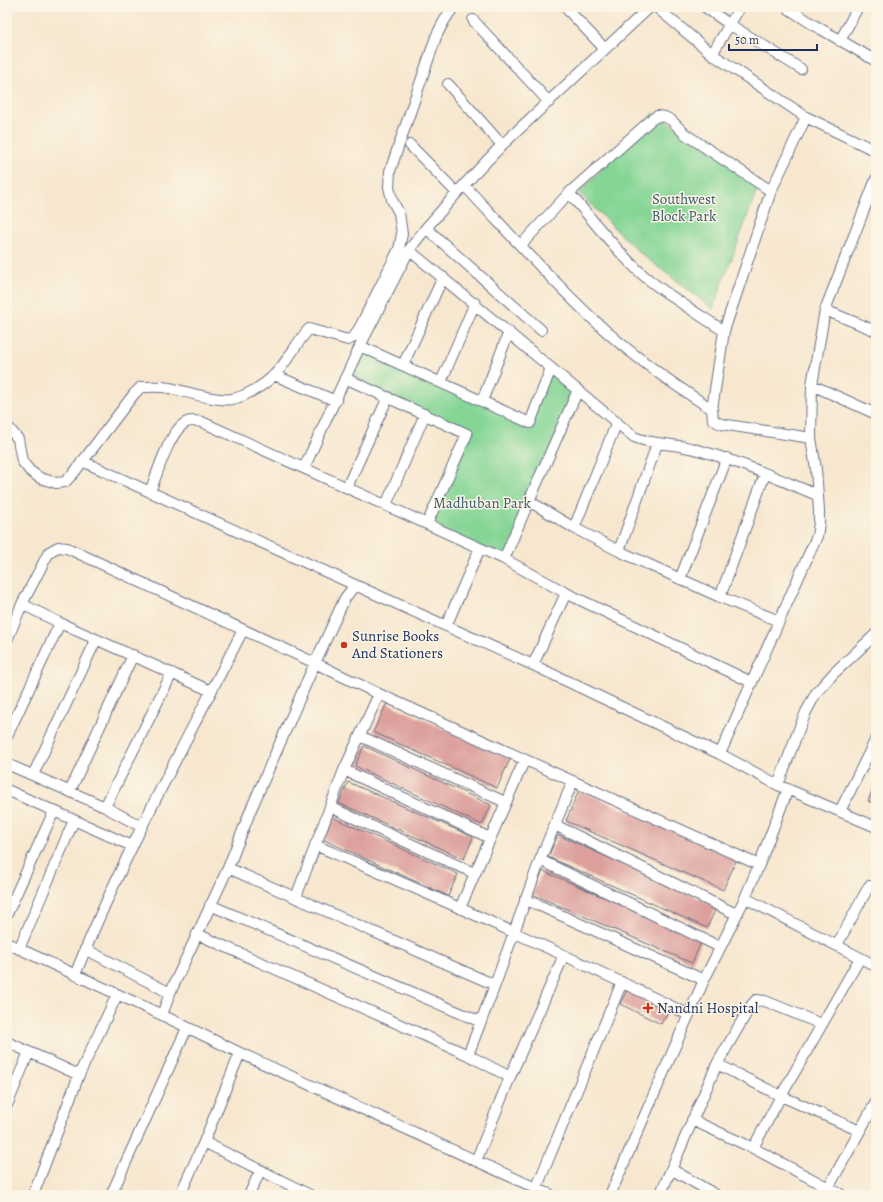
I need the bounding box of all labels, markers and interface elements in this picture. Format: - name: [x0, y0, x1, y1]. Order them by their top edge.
- scale bar: [729, 26, 817, 52]
- text: 50 m: [735, 32, 759, 48]
- park label: Southwest Block Park: [651, 189, 717, 226]
- park label: Madhuban Park: [433, 493, 531, 513]
- place label: Sunrise Books And Stationers: [351, 626, 443, 663]
- marker: Sunrise Books And Stationers: [339, 640, 349, 650]
- place label: Nandni Hospital: [657, 998, 759, 1018]
- marker: Nandni Hospital: [642, 1002, 654, 1014]

